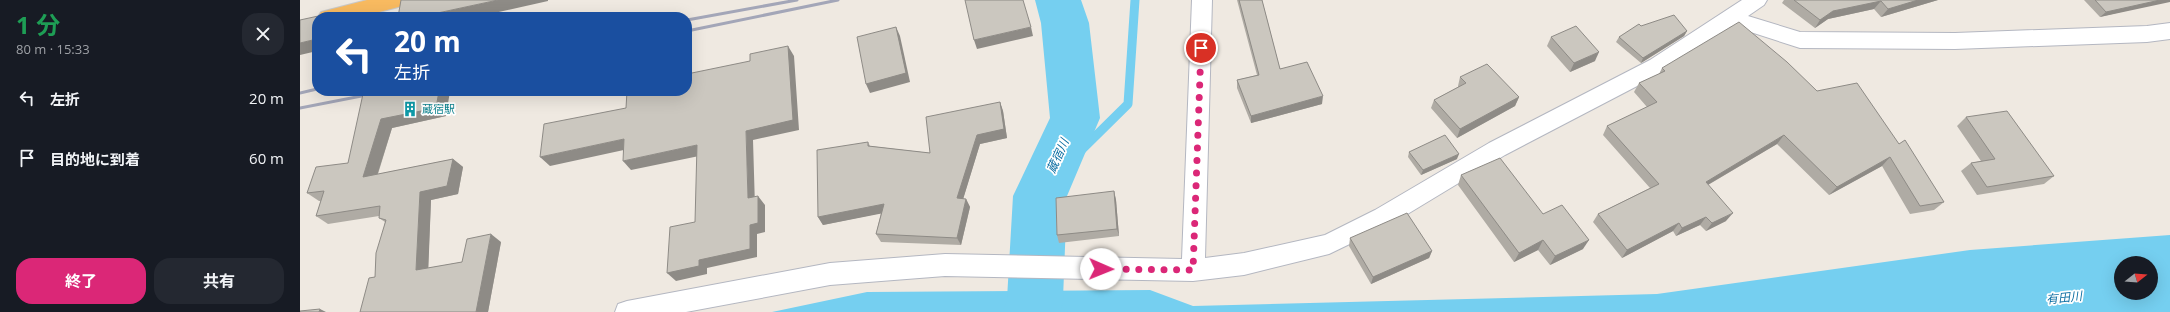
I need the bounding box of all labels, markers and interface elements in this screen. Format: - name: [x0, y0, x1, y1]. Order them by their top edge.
- text: 1 分: [16, 8, 60, 41]
- button: close: [242, 13, 284, 55]
- text: 20 m: [394, 22, 461, 60]
- icon: left: [328, 28, 380, 80]
- pin: [1184, 31, 1218, 65]
- icon: arrive: [1190, 37, 1212, 59]
- text: 80 m · 15:33: [16, 40, 90, 58]
- text: 左折: [394, 60, 430, 84]
- icon: left: [16, 87, 38, 109]
- text: 20 m: [249, 88, 284, 108]
- text: 左折: [50, 89, 80, 109]
- building icon: 蔵宿駅: [401, 100, 419, 118]
- place label: 蔵宿駅: [422, 101, 455, 116]
- water label: 蔵宿川: [1042, 134, 1073, 176]
- icon: arrive: [16, 147, 38, 169]
- text: 60 m: [249, 148, 284, 168]
- text: 目的地に到着: [50, 149, 140, 169]
- position arrow: [1080, 248, 1122, 290]
- north arrow: [2114, 256, 2158, 300]
- map controls: [2114, 256, 2158, 300]
- button: 終了: [16, 258, 146, 304]
- button: 共有: [154, 258, 284, 304]
- water label: 有田川: [2045, 287, 2085, 308]

